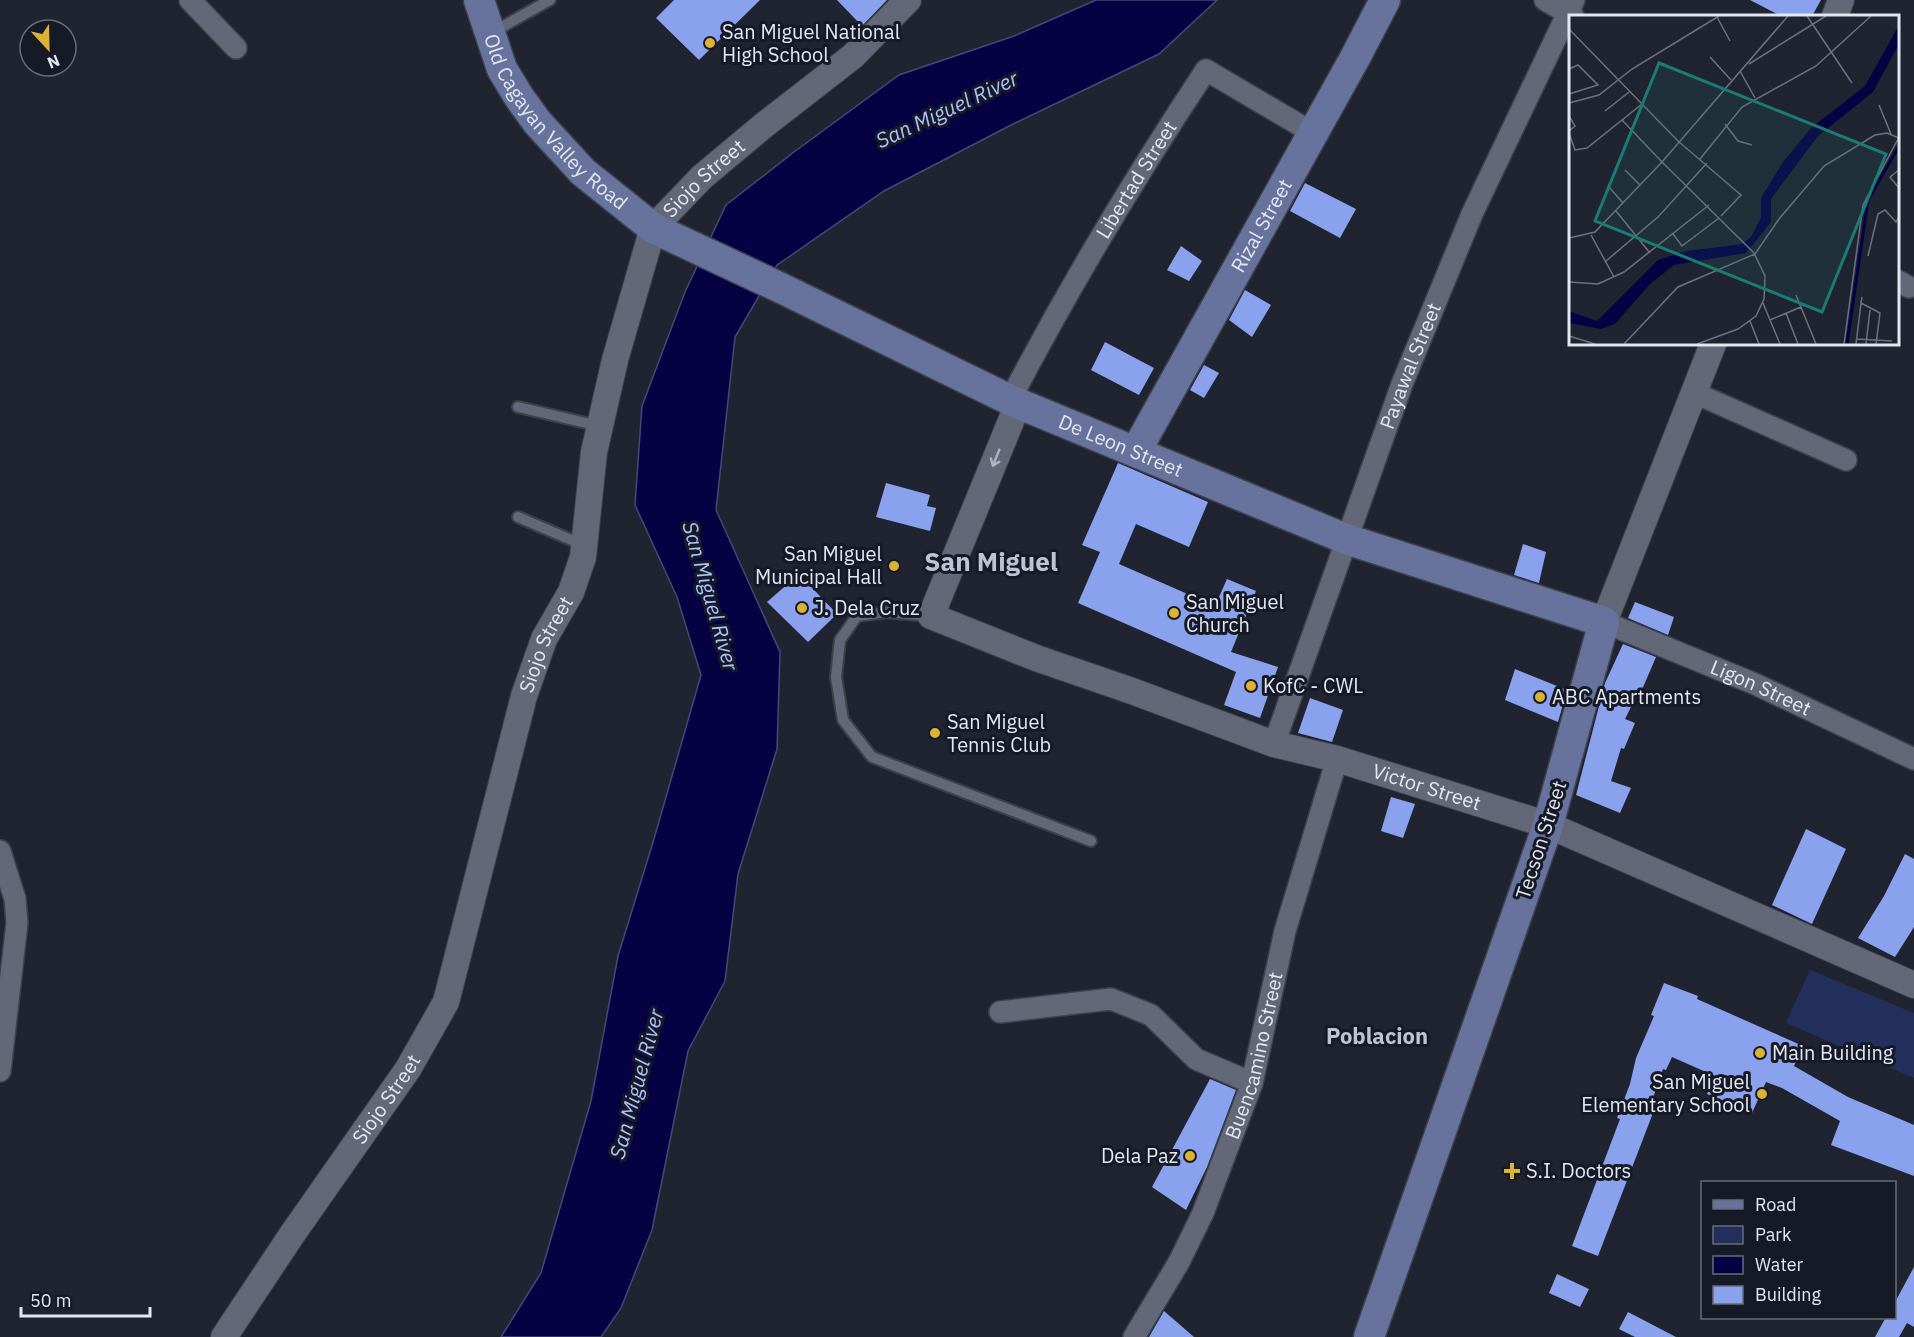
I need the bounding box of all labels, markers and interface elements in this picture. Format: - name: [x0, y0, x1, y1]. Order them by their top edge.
- inset map: [1569, 15, 1899, 345]
- north arrow: [18, 18, 78, 78]
- place label: San Miguel National High School: [722, 18, 900, 68]
- street label: Old Cagayan Valley Road: [478, 30, 633, 216]
- marker: San Miguel National High School: [703, 36, 717, 50]
- text: N: [44, 50, 63, 73]
- water label: San Miguel River: [871, 63, 1023, 154]
- street label: Libertad Street: [1089, 115, 1183, 243]
- street label: Siojo Street: [656, 133, 750, 223]
- street label: Rizal Street: [1224, 174, 1298, 277]
- street label: Payawal Street: [1373, 298, 1447, 433]
- street label: De Leon Street: [1055, 408, 1187, 483]
- one-way arrow: [990, 448, 1001, 467]
- water label: San Miguel River: [676, 518, 746, 675]
- place label: San Miguel Municipal Hall: [755, 540, 882, 590]
- district label: San Miguel: [924, 544, 1058, 578]
- marker: San Miguel Municipal Hall: [887, 559, 901, 573]
- place label: San Miguel Church: [1186, 588, 1284, 638]
- street label: Siojo Street: [512, 591, 579, 696]
- place label: J. Dela Cruz: [814, 594, 920, 621]
- marker: J. Dela Cruz: [795, 601, 809, 615]
- marker: San Miguel Church: [1167, 606, 1181, 620]
- street label: Ligon Street: [1707, 653, 1816, 722]
- place label: KofC - CWL: [1263, 672, 1363, 699]
- marker: KofC - CWL: [1244, 679, 1258, 693]
- place label: ABC Apartments: [1552, 683, 1701, 710]
- marker: ABC Apartments: [1533, 690, 1547, 704]
- place label: San Miguel Tennis Club: [947, 708, 1051, 758]
- marker: San Miguel Tennis Club: [928, 726, 942, 740]
- street label: Victor Street: [1369, 757, 1484, 816]
- street label: Tecson Street: [1509, 777, 1572, 903]
- street label: Buencamino Street: [1218, 969, 1289, 1143]
- water label: San Miguel River: [603, 1005, 670, 1162]
- district label: Poblacion: [1326, 1021, 1428, 1050]
- place label: Main Building: [1772, 1039, 1894, 1066]
- marker: Main Building: [1753, 1046, 1767, 1060]
- street label: Siojo Street: [345, 1049, 427, 1149]
- place label: San Miguel Elementary School: [1581, 1068, 1750, 1118]
- marker: San Miguel Elementary School: [1755, 1087, 1769, 1101]
- place label: Dela Paz: [1101, 1142, 1178, 1169]
- marker: Dela Paz: [1183, 1149, 1197, 1163]
- place label: S.I. Doctors: [1526, 1157, 1631, 1184]
- marker: S.I. Doctors: [1503, 1162, 1521, 1180]
- legend: [1701, 1181, 1896, 1319]
- text: Road: [1755, 1193, 1796, 1216]
- text: Park: [1755, 1223, 1792, 1246]
- text: Water: [1755, 1253, 1804, 1276]
- scale bar: [21, 1280, 150, 1318]
- text: Building: [1755, 1283, 1822, 1306]
- text: 50 m: [30, 1289, 72, 1312]

